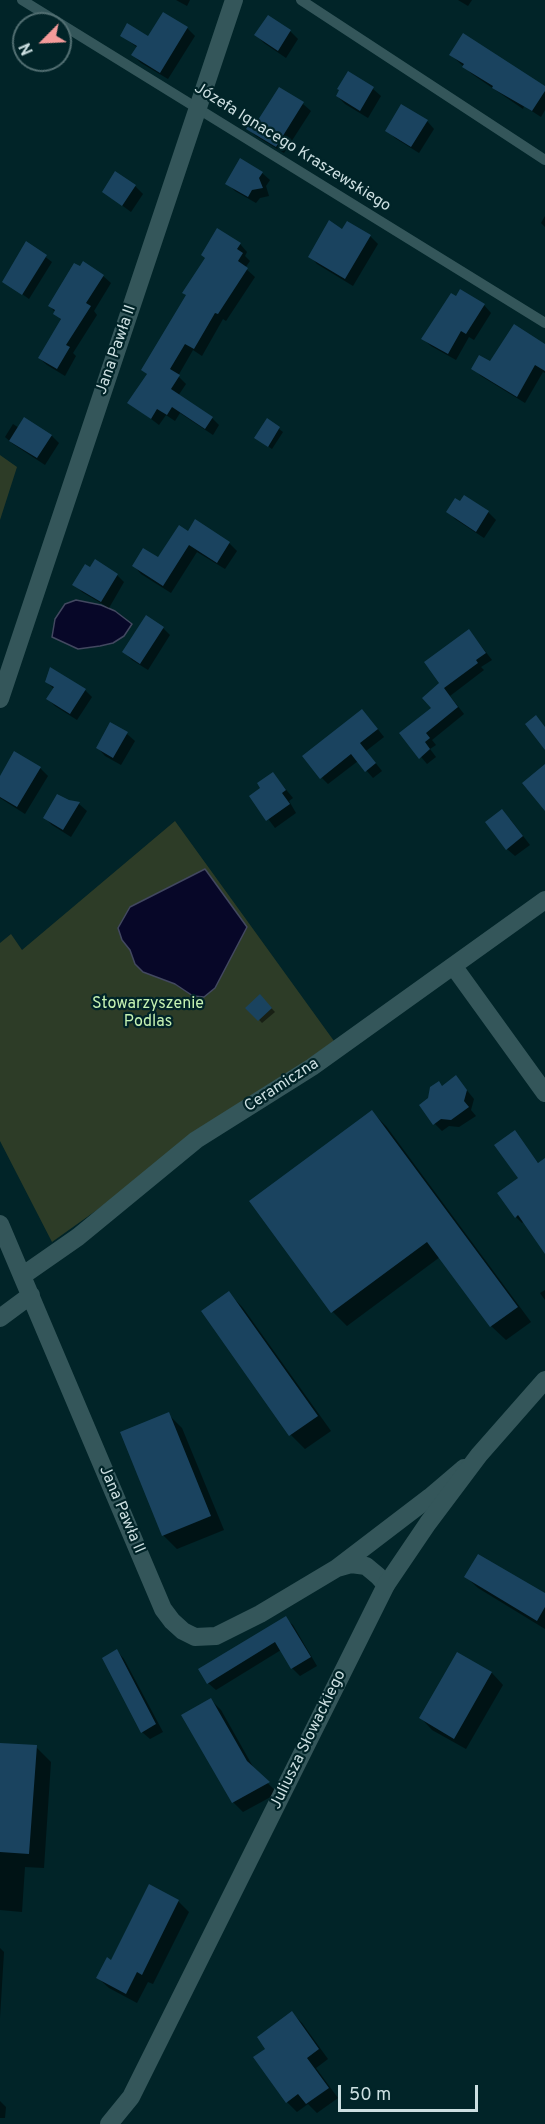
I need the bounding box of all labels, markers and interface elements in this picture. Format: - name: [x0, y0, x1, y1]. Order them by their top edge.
- north arrow: [12, 12, 72, 72]
- text: N: [16, 39, 39, 58]
- street label: Józefa Ignacego Kraszewskiego: [190, 79, 394, 217]
- street label: Jana Pawła II: [93, 303, 141, 397]
- park label: Stowarzyszenie Podlas: [92, 995, 204, 1033]
- street label: Ceramiczna: [241, 1055, 323, 1117]
- street label: Jana Pawła II: [94, 1463, 148, 1557]
- street label: Juliusza Słowackiego: [267, 1667, 351, 1813]
- scale bar: [341, 2073, 480, 2111]
- text: 50 m: [349, 2084, 391, 2107]

